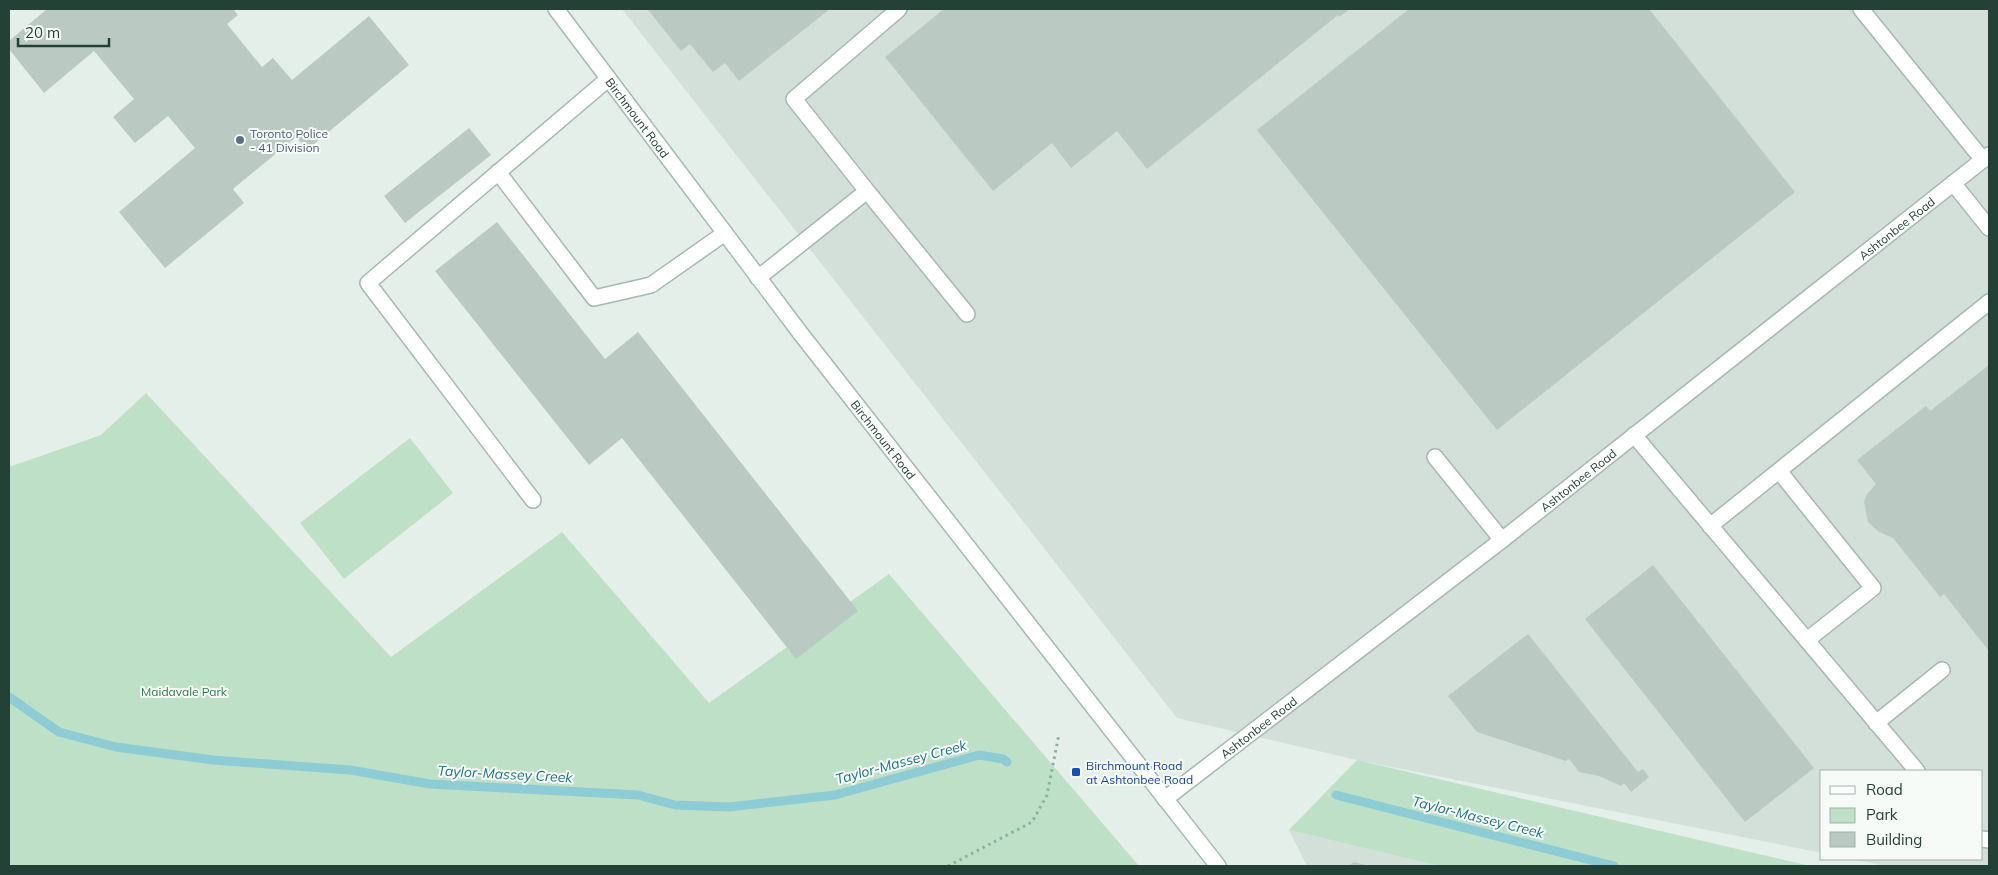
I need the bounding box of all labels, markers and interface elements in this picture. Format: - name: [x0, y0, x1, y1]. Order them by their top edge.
- scale bar: [18, 15, 109, 47]
- text: 20 m: [25, 23, 60, 42]
- street label: Birchmount Road: [603, 75, 673, 161]
- place label: Toronto Police - 41 Division: [250, 126, 328, 155]
- marker: Toronto Police - 41 Division: [234, 134, 246, 146]
- street label: Ashtonbee Road: [1856, 193, 1938, 263]
- street label: Birchmount Road: [848, 397, 919, 482]
- street label: Ashtonbee Road: [1537, 445, 1619, 514]
- park label: Maidavale Park: [141, 684, 228, 699]
- street label: Ashtonbee Road: [1217, 693, 1300, 761]
- water label: Taylor-Massey Creek: [833, 736, 969, 788]
- place label: Birchmount Road at Ashtonbee Road: [1086, 758, 1193, 787]
- water label: Taylor-Massey Creek: [437, 761, 574, 787]
- marker: Birchmount Road at Ashtonbee Road: [1070, 766, 1082, 778]
- legend: [1820, 770, 1983, 860]
- text: Road: [1866, 780, 1903, 799]
- water label: Taylor-Massey Creek: [1410, 792, 1547, 842]
- text: Park: [1866, 805, 1898, 824]
- text: Building: [1866, 830, 1922, 849]

